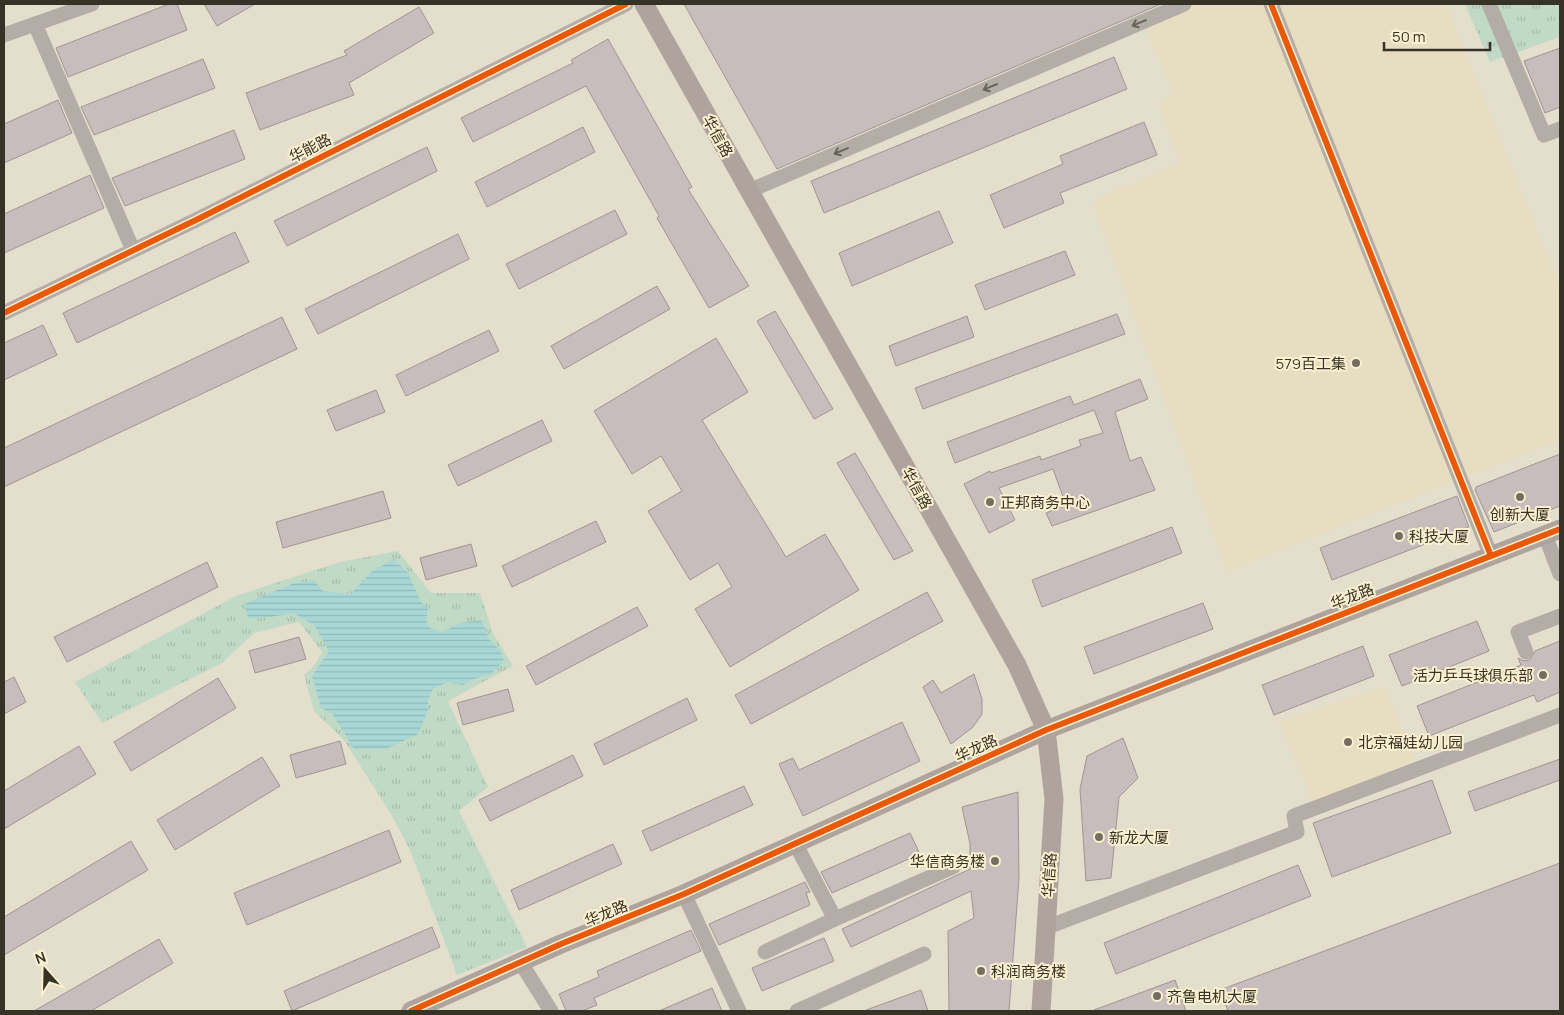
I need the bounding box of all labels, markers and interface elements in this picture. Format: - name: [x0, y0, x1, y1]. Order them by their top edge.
- one-way arrow: [1132, 19, 1147, 28]
- scale bar: [1384, 20, 1490, 52]
- text: 50 m: [1392, 26, 1426, 47]
- one-way arrow: [983, 83, 998, 93]
- street label: 华信路: [698, 111, 738, 161]
- street label: 华能路: [285, 128, 335, 168]
- one-way arrow: [833, 148, 848, 157]
- place label: 579百工集: [1275, 353, 1346, 374]
- marker: 579百工集: [1350, 357, 1362, 369]
- street label: 华信路: [897, 463, 937, 513]
- marker: 创新大厦: [1514, 491, 1526, 503]
- place label: 正邦商务中心: [1000, 492, 1090, 513]
- marker: 正邦商务中心: [984, 496, 996, 508]
- place label: 创新大厦: [1490, 504, 1550, 525]
- place label: 科技大厦: [1409, 526, 1469, 547]
- marker: 科技大厦: [1393, 530, 1405, 542]
- street label: 华龙路: [1327, 578, 1377, 614]
- place label: 活力乒乓球俱乐部: [1413, 665, 1533, 686]
- marker: 活力乒乓球俱乐部: [1537, 669, 1549, 681]
- street label: 华龙路: [951, 729, 1001, 767]
- place label: 北京福娃幼儿园: [1358, 732, 1463, 753]
- marker: 北京福娃幼儿园: [1342, 736, 1354, 748]
- place label: 新龙大厦: [1109, 827, 1169, 848]
- marker: 新龙大厦: [1093, 831, 1105, 843]
- place label: 华信商务楼: [910, 851, 985, 872]
- street label: 华信路: [1037, 852, 1061, 898]
- marker: 华信商务楼: [989, 855, 1001, 867]
- street label: 华龙路: [581, 895, 631, 931]
- north arrow: [20, 945, 70, 995]
- text: N: [32, 947, 48, 968]
- place label: 科润商务楼: [991, 961, 1066, 982]
- marker: 科润商务楼: [975, 965, 987, 977]
- place label: 齐鲁电机大厦: [1167, 986, 1257, 1007]
- marker: 齐鲁电机大厦: [1151, 990, 1163, 1002]

